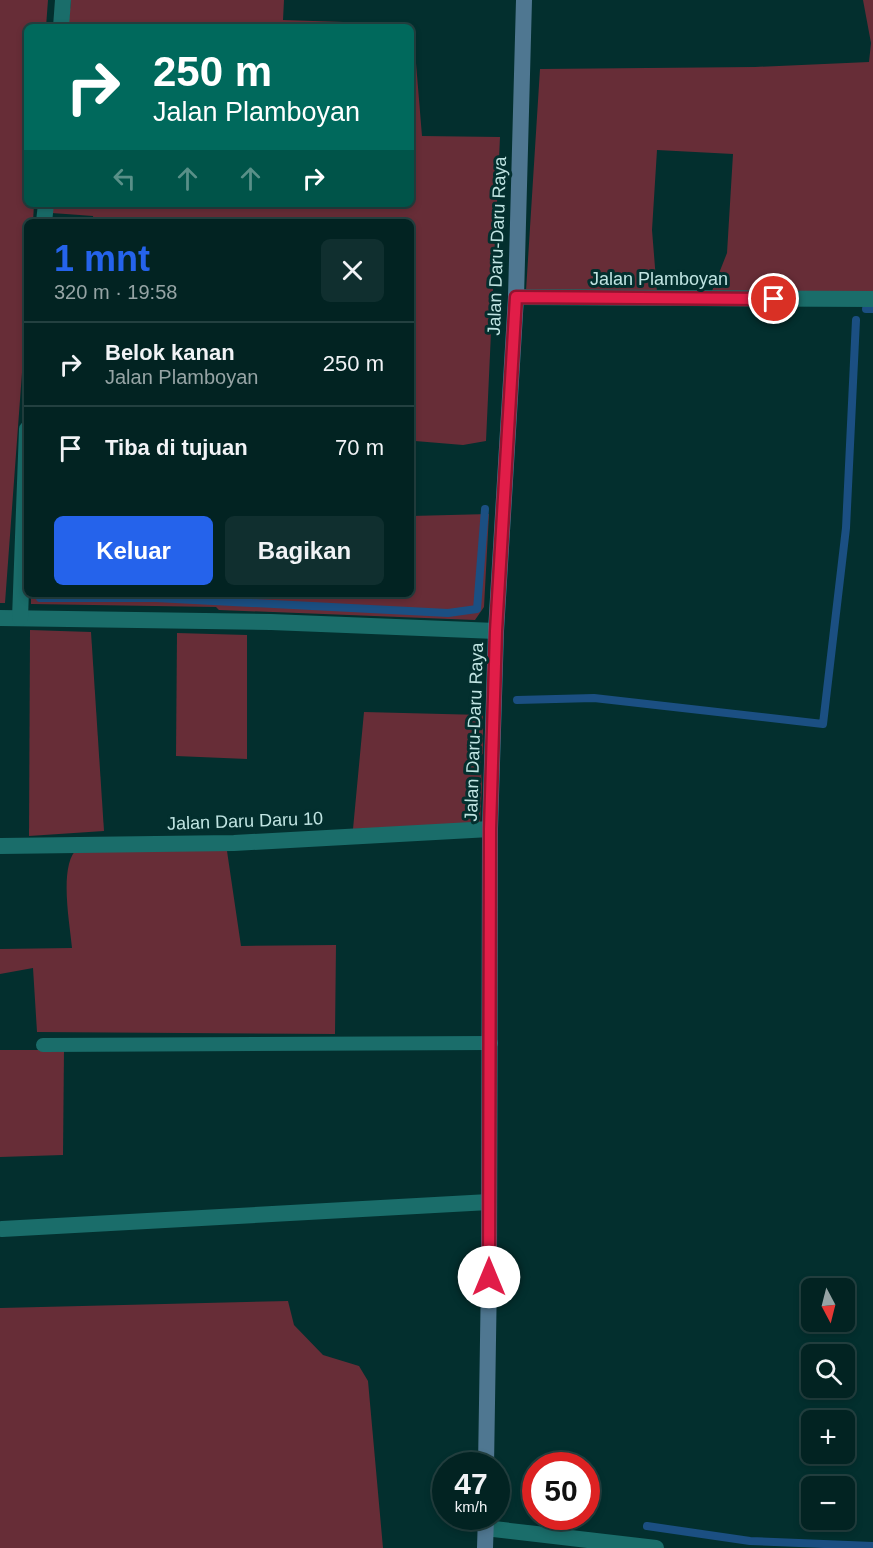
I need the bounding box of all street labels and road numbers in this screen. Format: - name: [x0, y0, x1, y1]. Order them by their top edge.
- street label: Jalan Daru-Daru Raya: [484, 155, 510, 336]
- street label: Jalan Plamboyan: [590, 269, 728, 289]
- street label: Jalan Daru-Daru Raya: [461, 641, 487, 822]
- street label: Jalan Daru Daru 10: [167, 808, 323, 834]

